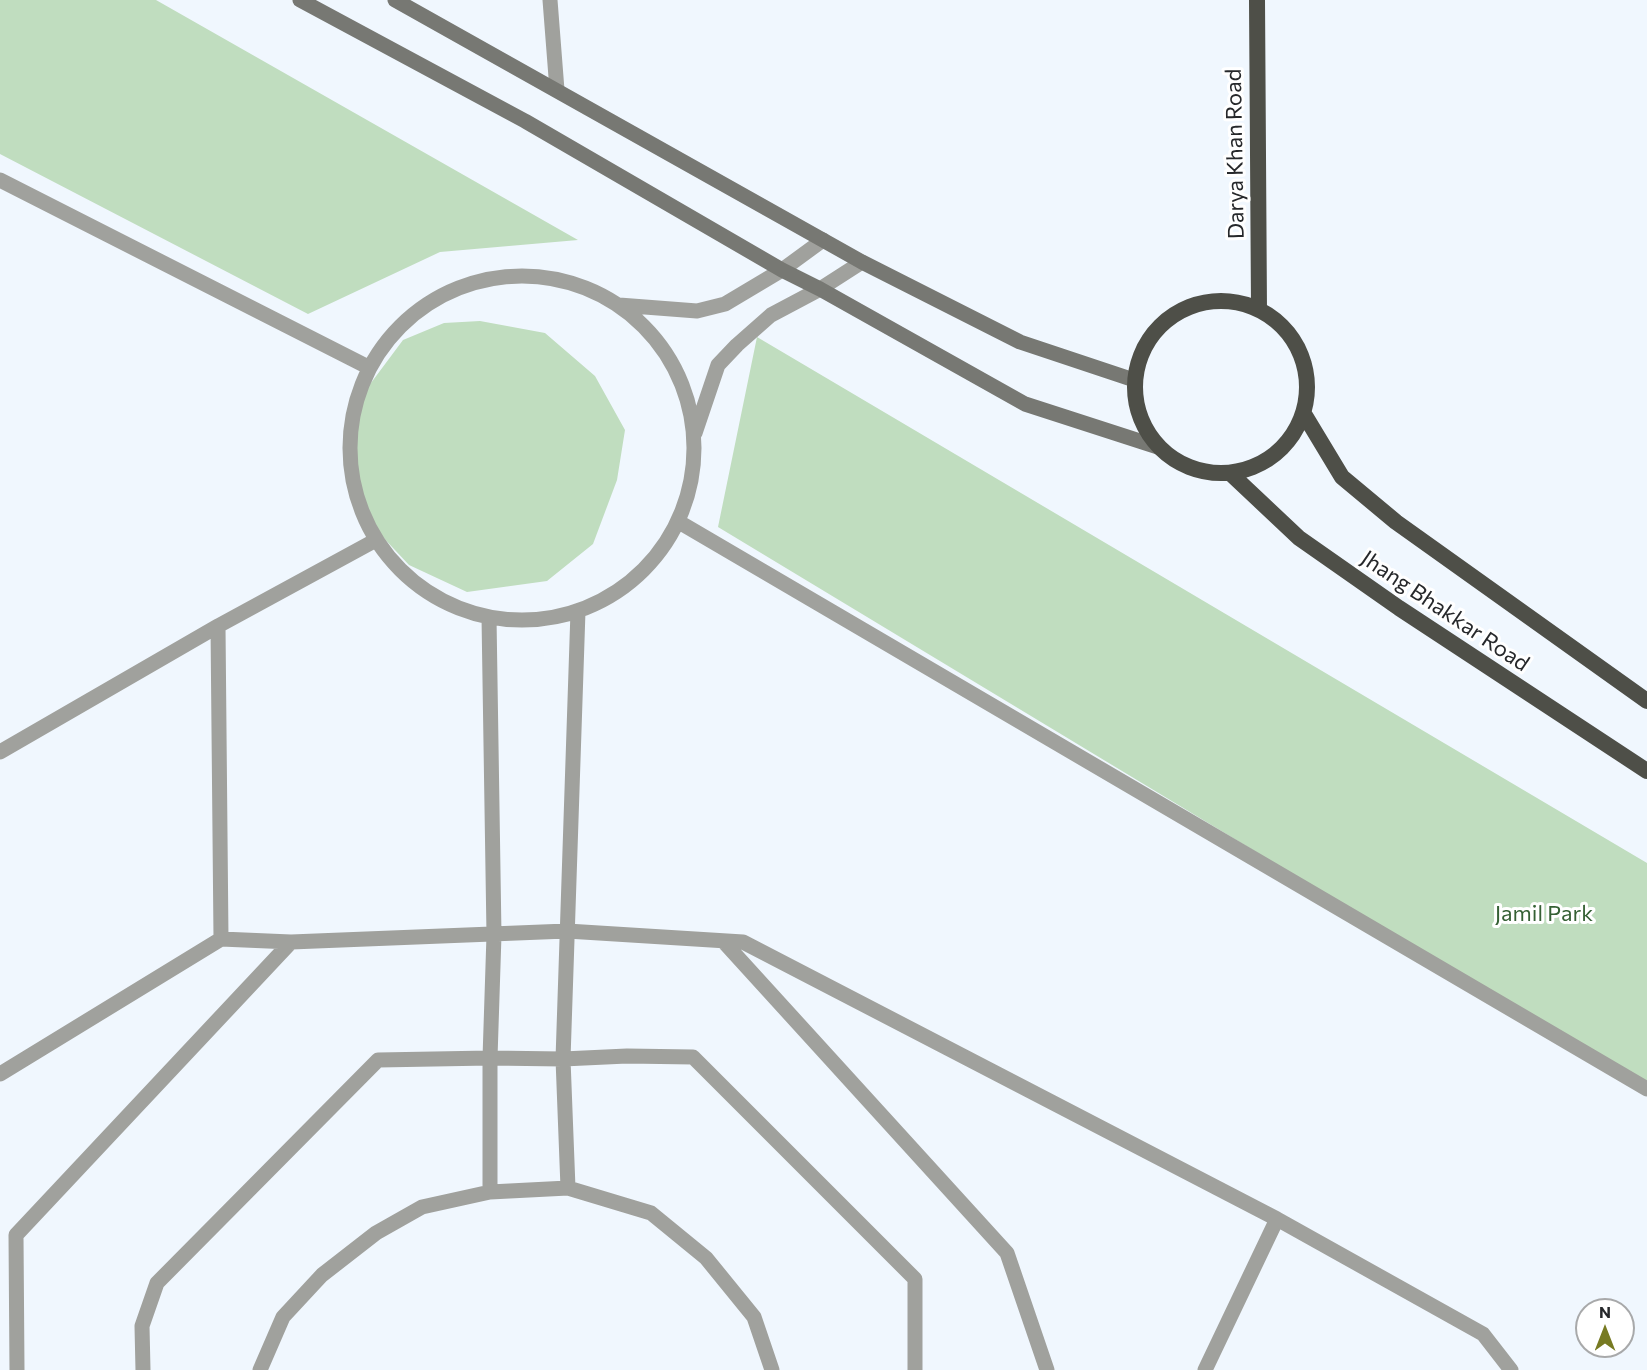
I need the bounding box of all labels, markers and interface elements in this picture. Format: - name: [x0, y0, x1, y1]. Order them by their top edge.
- street label: Darya Khan Road: [1220, 69, 1250, 239]
- street label: Jhang Bhakkar Road: [1356, 545, 1534, 677]
- park label: Jamil Park: [1495, 901, 1593, 927]
- north arrow: [1575, 1298, 1635, 1358]
- text: N: [1599, 1302, 1611, 1321]

